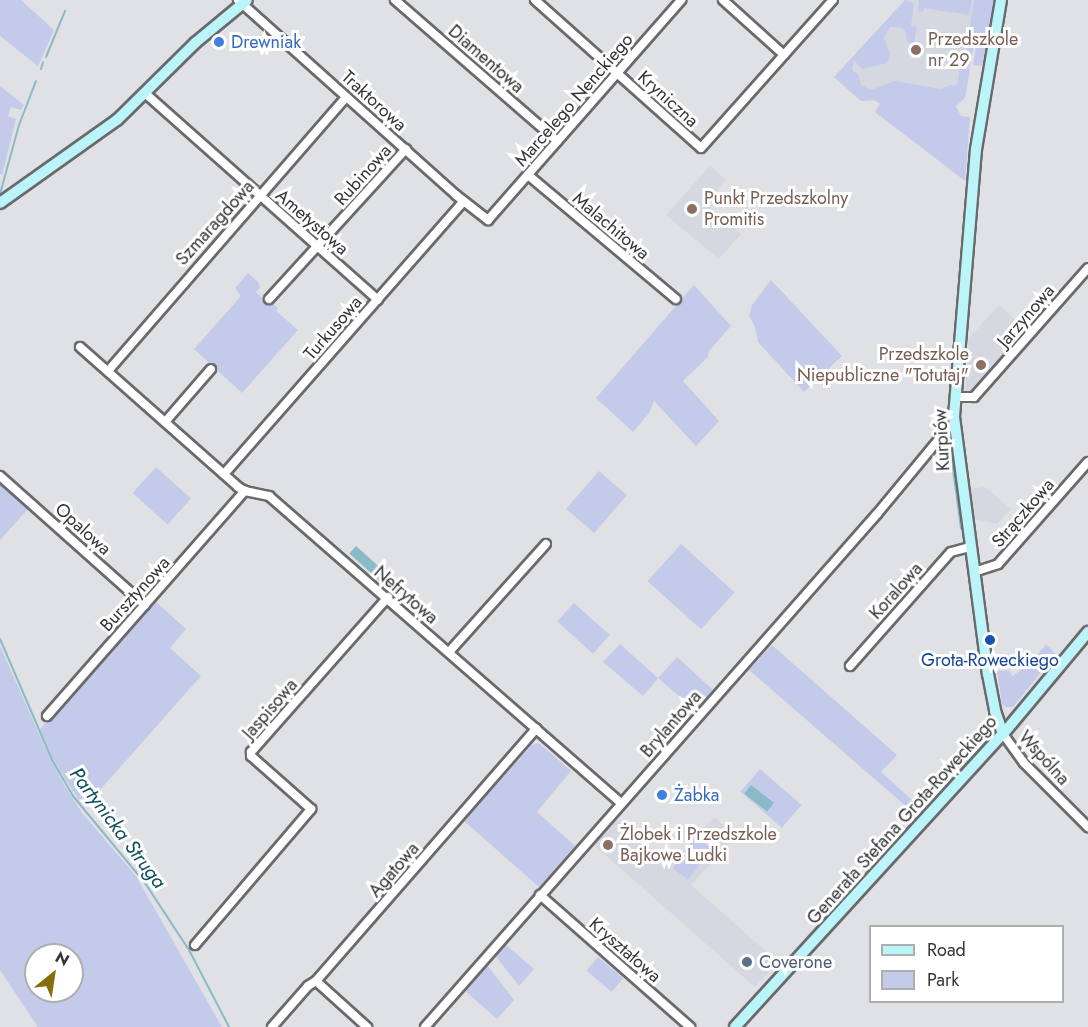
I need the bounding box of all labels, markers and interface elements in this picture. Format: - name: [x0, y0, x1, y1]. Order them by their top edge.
- street label: Diamentowa: [444, 20, 528, 98]
- street label: Marcelego Nenckiego: [510, 29, 638, 171]
- place label: Przedszkole nr 29: [928, 29, 1018, 72]
- place label: Drewniak: [231, 31, 301, 53]
- marker: Drewniak: [212, 35, 226, 49]
- marker: Przedszkole nr 29: [909, 43, 923, 57]
- street label: Traktorowa: [337, 66, 411, 136]
- street label: Kryniczna: [633, 66, 703, 132]
- street label: Rubinowa: [330, 140, 396, 210]
- street label: Szmaragdowa: [171, 176, 259, 270]
- street label: Ametystowa: [271, 185, 353, 259]
- street label: Malachitowa: [568, 188, 654, 264]
- place label: Punkt Przedszkolny Promitis: [704, 188, 848, 230]
- marker: Punkt Przedszkolny Promitis: [685, 202, 699, 216]
- street label: Jarzynowa: [993, 280, 1059, 352]
- street label: Turkusowa: [299, 292, 367, 364]
- place label: Przedszkole Niepubliczne "Totutaj": [797, 344, 969, 386]
- marker: Przedszkole Niepubliczne "Totutaj": [974, 358, 988, 372]
- street label: Kurpiów: [930, 408, 954, 472]
- street label: Strączkowa: [987, 474, 1059, 552]
- street label: Opalowa: [51, 498, 115, 560]
- street label: Bursztynowa: [96, 552, 174, 636]
- street label: Koralowa: [865, 558, 927, 624]
- street label: Nefrytowa: [370, 561, 442, 629]
- marker: Grota-Roweckiego: [983, 633, 997, 647]
- place label: Grota-Roweckiego: [921, 649, 1059, 671]
- street label: Jaspisowa: [238, 674, 302, 744]
- street label: Brylantowa: [636, 686, 706, 762]
- street label: Generała Stefana Grota-Roweckiego: [802, 711, 1002, 929]
- street label: Wspólna: [1014, 726, 1074, 790]
- water label: Partynicka Struga: [65, 763, 171, 893]
- place label: Żabka: [674, 784, 719, 806]
- marker: Żabka: [655, 788, 669, 802]
- place label: Żlobek i Przedszkole Bajkowe Ludki: [620, 824, 777, 866]
- street label: Agatowa: [364, 838, 424, 902]
- marker: Żlobek i Przedszkole Bajkowe Ludki: [601, 838, 615, 852]
- street label: Kryształowa: [585, 913, 665, 987]
- legend: [869, 925, 1064, 1003]
- text: Road: [927, 937, 966, 963]
- north arrow: [24, 943, 84, 1003]
- text: N: [51, 946, 74, 972]
- place label: Coverone: [759, 951, 832, 973]
- marker: Coverone: [740, 955, 754, 969]
- text: Park: [927, 967, 959, 993]

